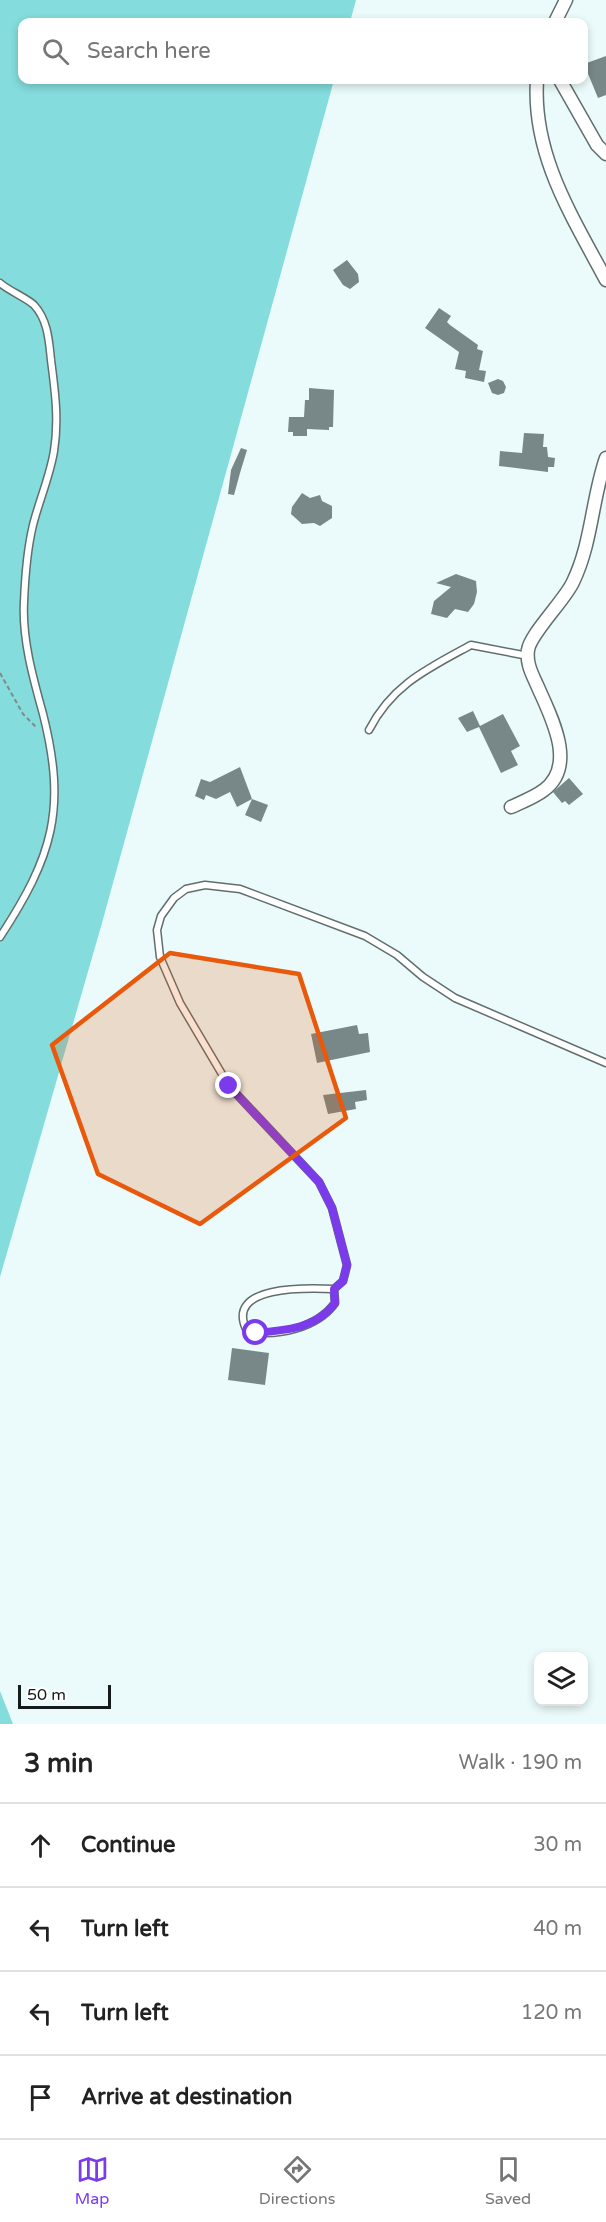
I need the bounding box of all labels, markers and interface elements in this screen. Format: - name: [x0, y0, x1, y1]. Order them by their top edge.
- search box: [18, 18, 588, 84]
- icon: search: [39, 35, 72, 68]
- text: Search here: [87, 38, 211, 64]
- route end: [215, 1072, 241, 1098]
- route start: [242, 1319, 268, 1345]
- map controls: [534, 1652, 588, 1706]
- button: layers: [534, 1652, 588, 1706]
- scale bar: [18, 1682, 111, 1710]
- text: 50 m: [27, 1685, 66, 1705]
- text: 3 min: [24, 1748, 93, 1779]
- text: Walk · 190 m: [459, 1751, 582, 1775]
- icon: ahead: [24, 1829, 57, 1862]
- text: Continue: [81, 1832, 176, 1858]
- text: 30 m: [533, 1833, 582, 1857]
- icon: left: [24, 1913, 57, 1946]
- text: Turn left: [81, 1916, 169, 1942]
- text: 40 m: [533, 1917, 582, 1941]
- icon: left: [24, 1997, 57, 2030]
- text: Turn left: [81, 2000, 169, 2026]
- text: 120 m: [521, 2001, 582, 2025]
- icon: arrive: [24, 2081, 57, 2114]
- text: Arrive at destination: [81, 2084, 292, 2110]
- tab: Map: [75, 2153, 109, 2209]
- tab: Directions: [259, 2153, 335, 2209]
- tab: Saved: [485, 2153, 531, 2209]

